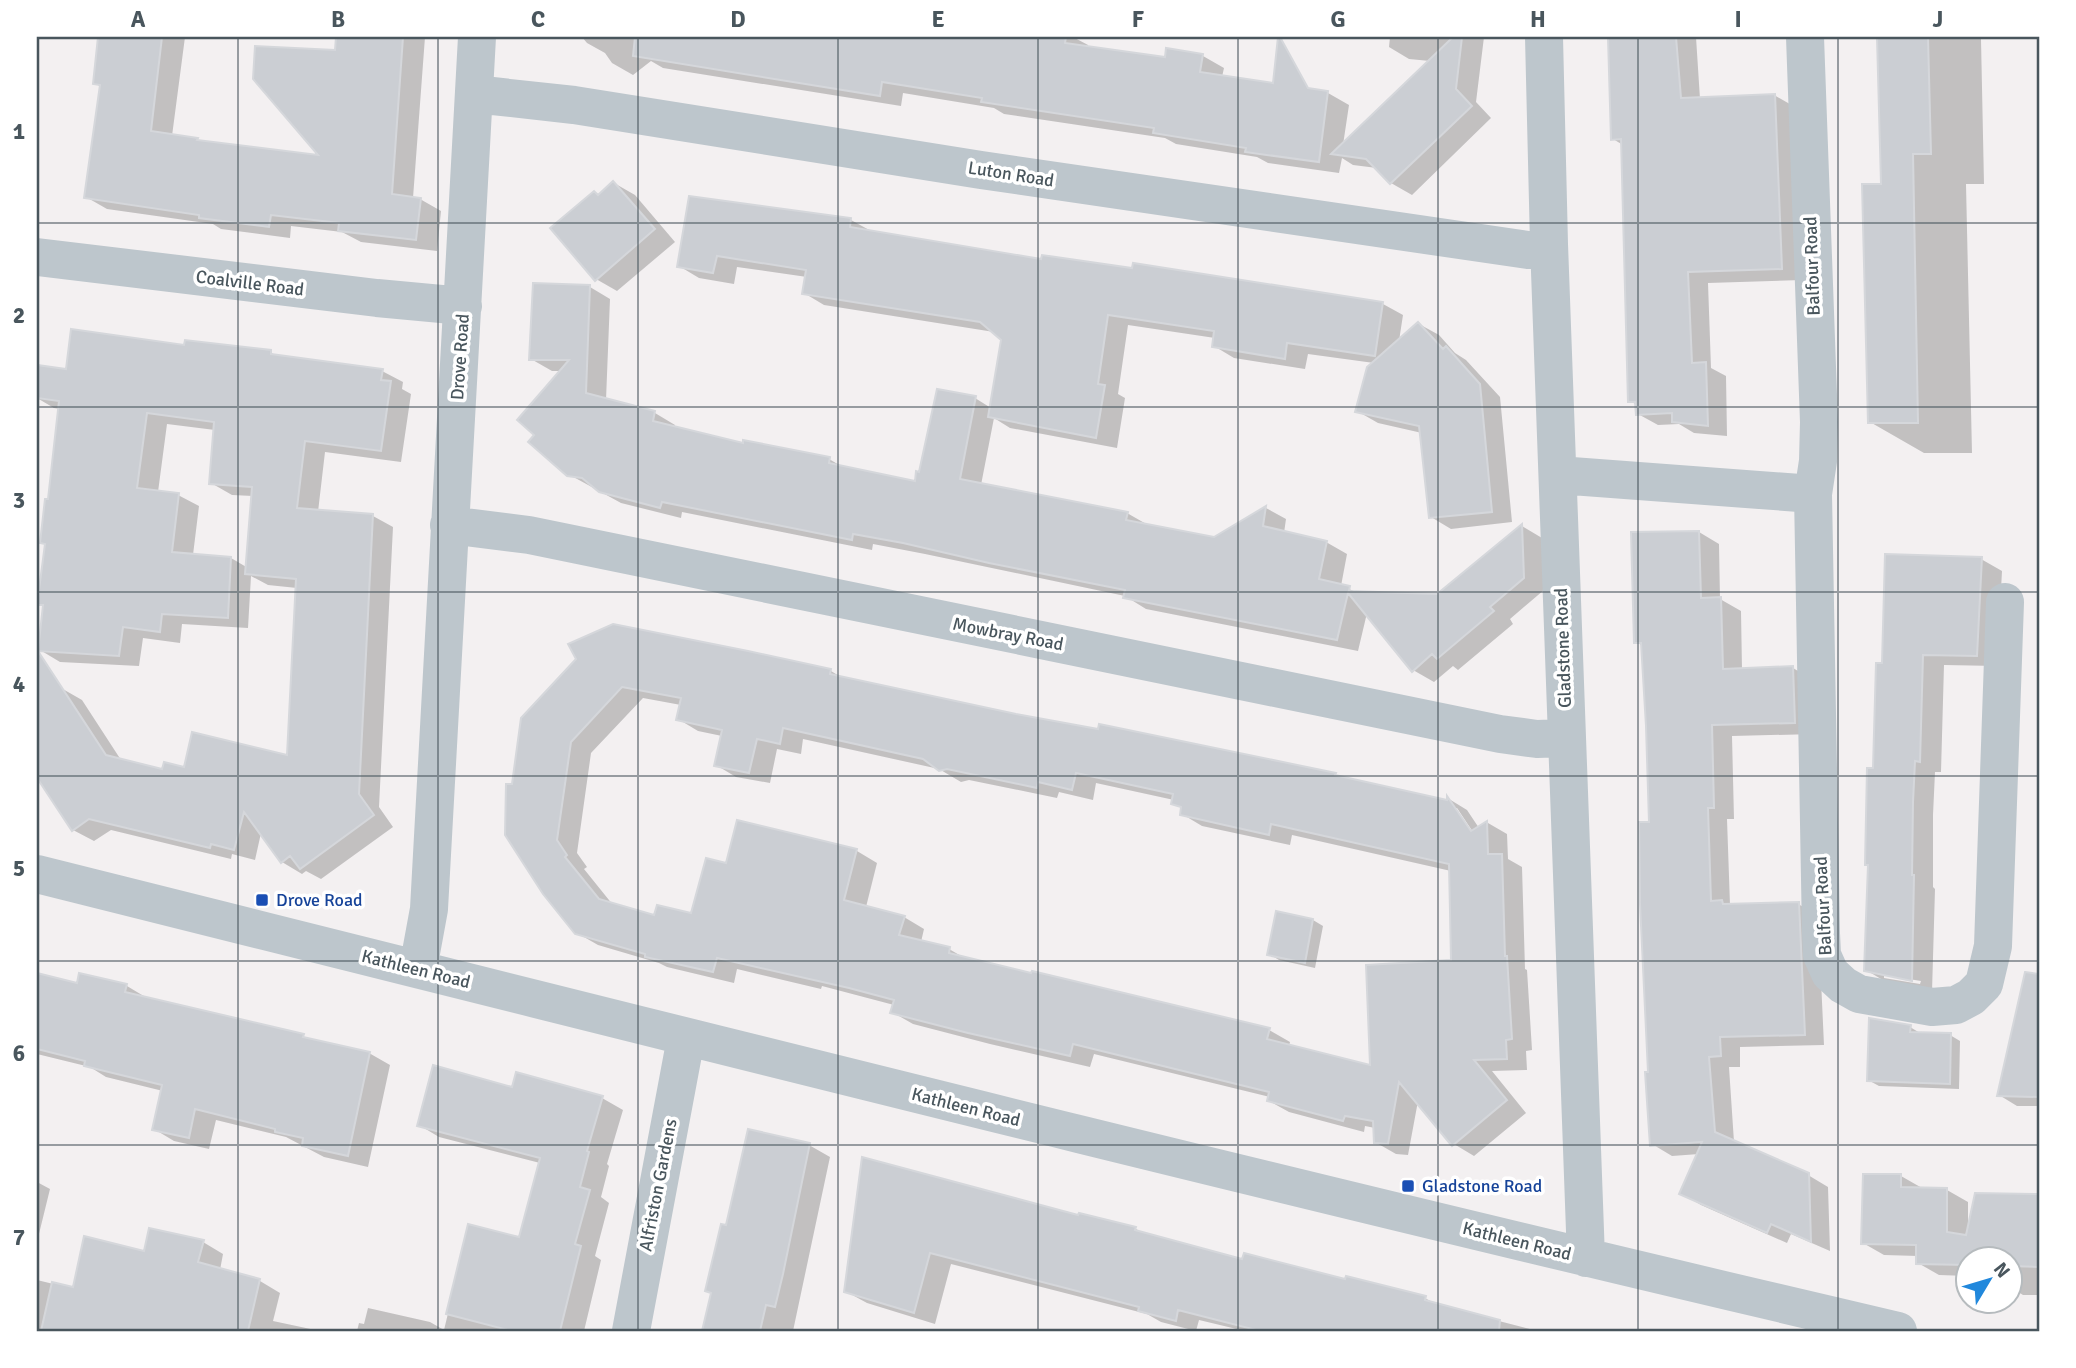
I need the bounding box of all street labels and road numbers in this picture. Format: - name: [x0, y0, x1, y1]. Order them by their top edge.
- street label: Luton Road: [967, 156, 1055, 192]
- street label: Balfour Road: [1799, 216, 1825, 316]
- street label: Coalville Road: [195, 265, 305, 301]
- street label: Drove Road: [446, 313, 474, 401]
- street label: Gladstone Road: [1550, 588, 1576, 708]
- street label: Mowbray Road: [951, 612, 1065, 656]
- street label: Balfour Road: [1809, 856, 1837, 956]
- street label: Kathleen Road: [359, 945, 473, 993]
- street label: Kathleen Road: [909, 1083, 1023, 1131]
- street label: Alfriston Gardens: [634, 1117, 682, 1253]
- street label: Kathleen Road: [1460, 1217, 1574, 1265]

